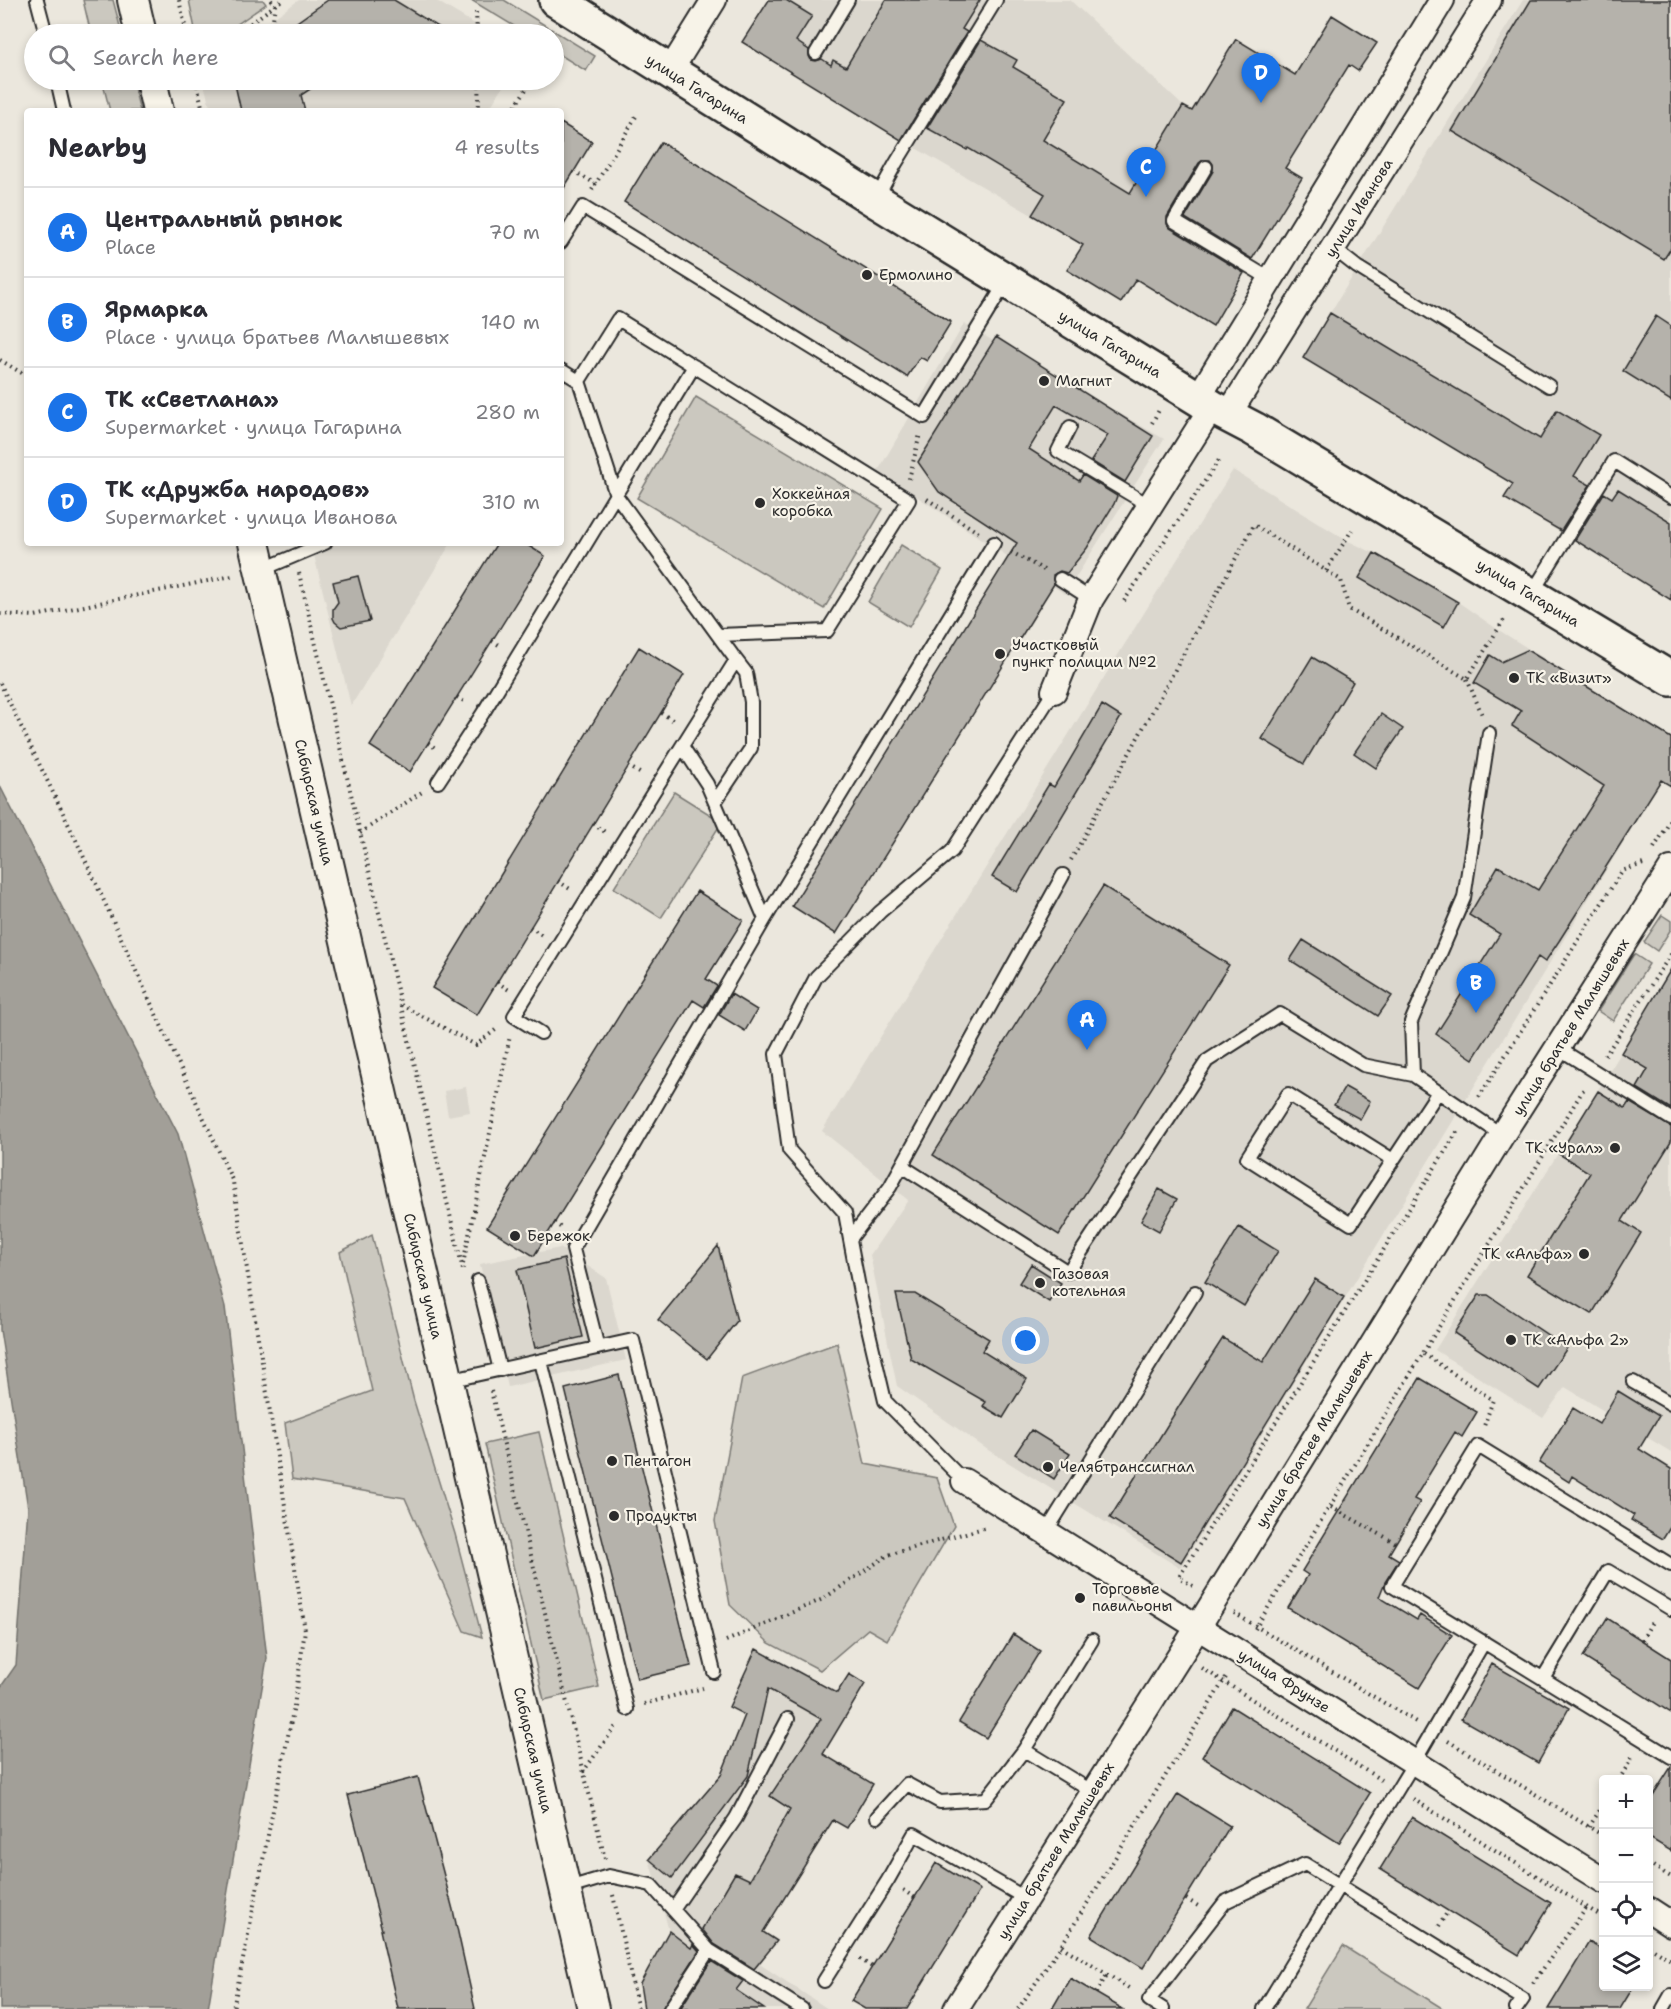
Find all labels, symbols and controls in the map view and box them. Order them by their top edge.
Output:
search box [24,24,564,90]
icon: search [45,41,78,74]
text: Search here [93,43,219,72]
street label: улица Гагарина [642,50,752,129]
pin: D [1242,54,1280,103]
text: Nearby [48,130,147,165]
text: 4 results [454,134,540,160]
pin: C [1126,148,1166,197]
street label: улица Иванова [1320,154,1398,261]
text: Центральный рынок [105,205,343,234]
text: A [60,219,75,245]
text: 70 m [488,219,540,245]
text: Place [105,234,156,260]
place label: Ермолино [879,265,953,285]
marker: Ермолино [860,268,874,282]
text: Ярмарка [105,295,208,324]
street label: улица Гагарина [1055,305,1166,383]
text: B [61,309,74,335]
text: 140 m [481,309,540,335]
text: Place · улица братьев Малышевых [105,324,449,350]
place label: Магнит [1056,371,1112,391]
marker: Магнит [1037,374,1051,388]
text: ТК «Светлана» [105,385,279,414]
text: C [61,399,74,425]
text: 280 m [475,399,540,425]
text: Supermarket · улица Гагарина [105,414,402,440]
text: ТК «Дружба народов» [105,475,369,504]
place label: Хоккейная коробка [772,484,850,521]
text: D [60,489,75,515]
text: 310 m [481,489,540,515]
marker: Хоккейная коробка [753,496,767,510]
text: Supermarket · улица Иванова [105,504,397,530]
street label: улица Гагарина [1473,554,1584,632]
place label: Участковый пункт полиции №2 [1012,635,1157,672]
marker: Участковый пункт полиции №2 [993,647,1007,661]
place label: ТК «Визит» [1526,668,1611,688]
marker: ТК «Визит» [1507,671,1521,685]
street label: Сибирская улица [290,737,338,868]
street label: улица братьев Малышевых [1508,934,1634,1119]
pin: B [1456,964,1496,1013]
pin: A [1068,1000,1106,1050]
place label: ТК «Урал» [1525,1138,1603,1158]
marker: ТК «Урал» [1608,1141,1622,1155]
street label: Сибирская улица [399,1211,447,1342]
place label: Бережок [527,1226,590,1246]
marker: Бережок [508,1229,522,1243]
place label: ТК «Альфа» [1482,1244,1572,1264]
marker: ТК «Альфа» [1577,1247,1591,1261]
place label: Газовая котельная [1052,1264,1126,1301]
marker: Газовая котельная [1033,1276,1047,1290]
your location [1011,1326,1040,1355]
place label: ТК «Альфа 2» [1523,1330,1629,1350]
marker: ТК «Альфа 2» [1504,1333,1518,1347]
street label: улица братьев Малышевых [1251,1346,1377,1531]
place label: Пентагон [624,1451,691,1471]
marker: Пентагон [605,1454,619,1468]
place label: Челябтранссигнал [1060,1457,1195,1477]
marker: Челябтранссигнал [1041,1460,1055,1474]
place label: Продукты [626,1506,697,1526]
marker: Продукты [607,1509,621,1523]
place label: Торговые павильоны [1092,1579,1172,1616]
marker: Торговые павильоны [1073,1591,1087,1605]
street label: улица Фрунзе [1234,1645,1334,1717]
street label: Сибирская улица [509,1685,557,1816]
street label: улица братьев Малышевых [993,1758,1119,1943]
map controls [1599,1775,1653,1991]
button: + [1599,1775,1653,1829]
button: − [1599,1829,1653,1883]
button: locate [1599,1883,1653,1937]
button: layers [1599,1937,1653,1991]

